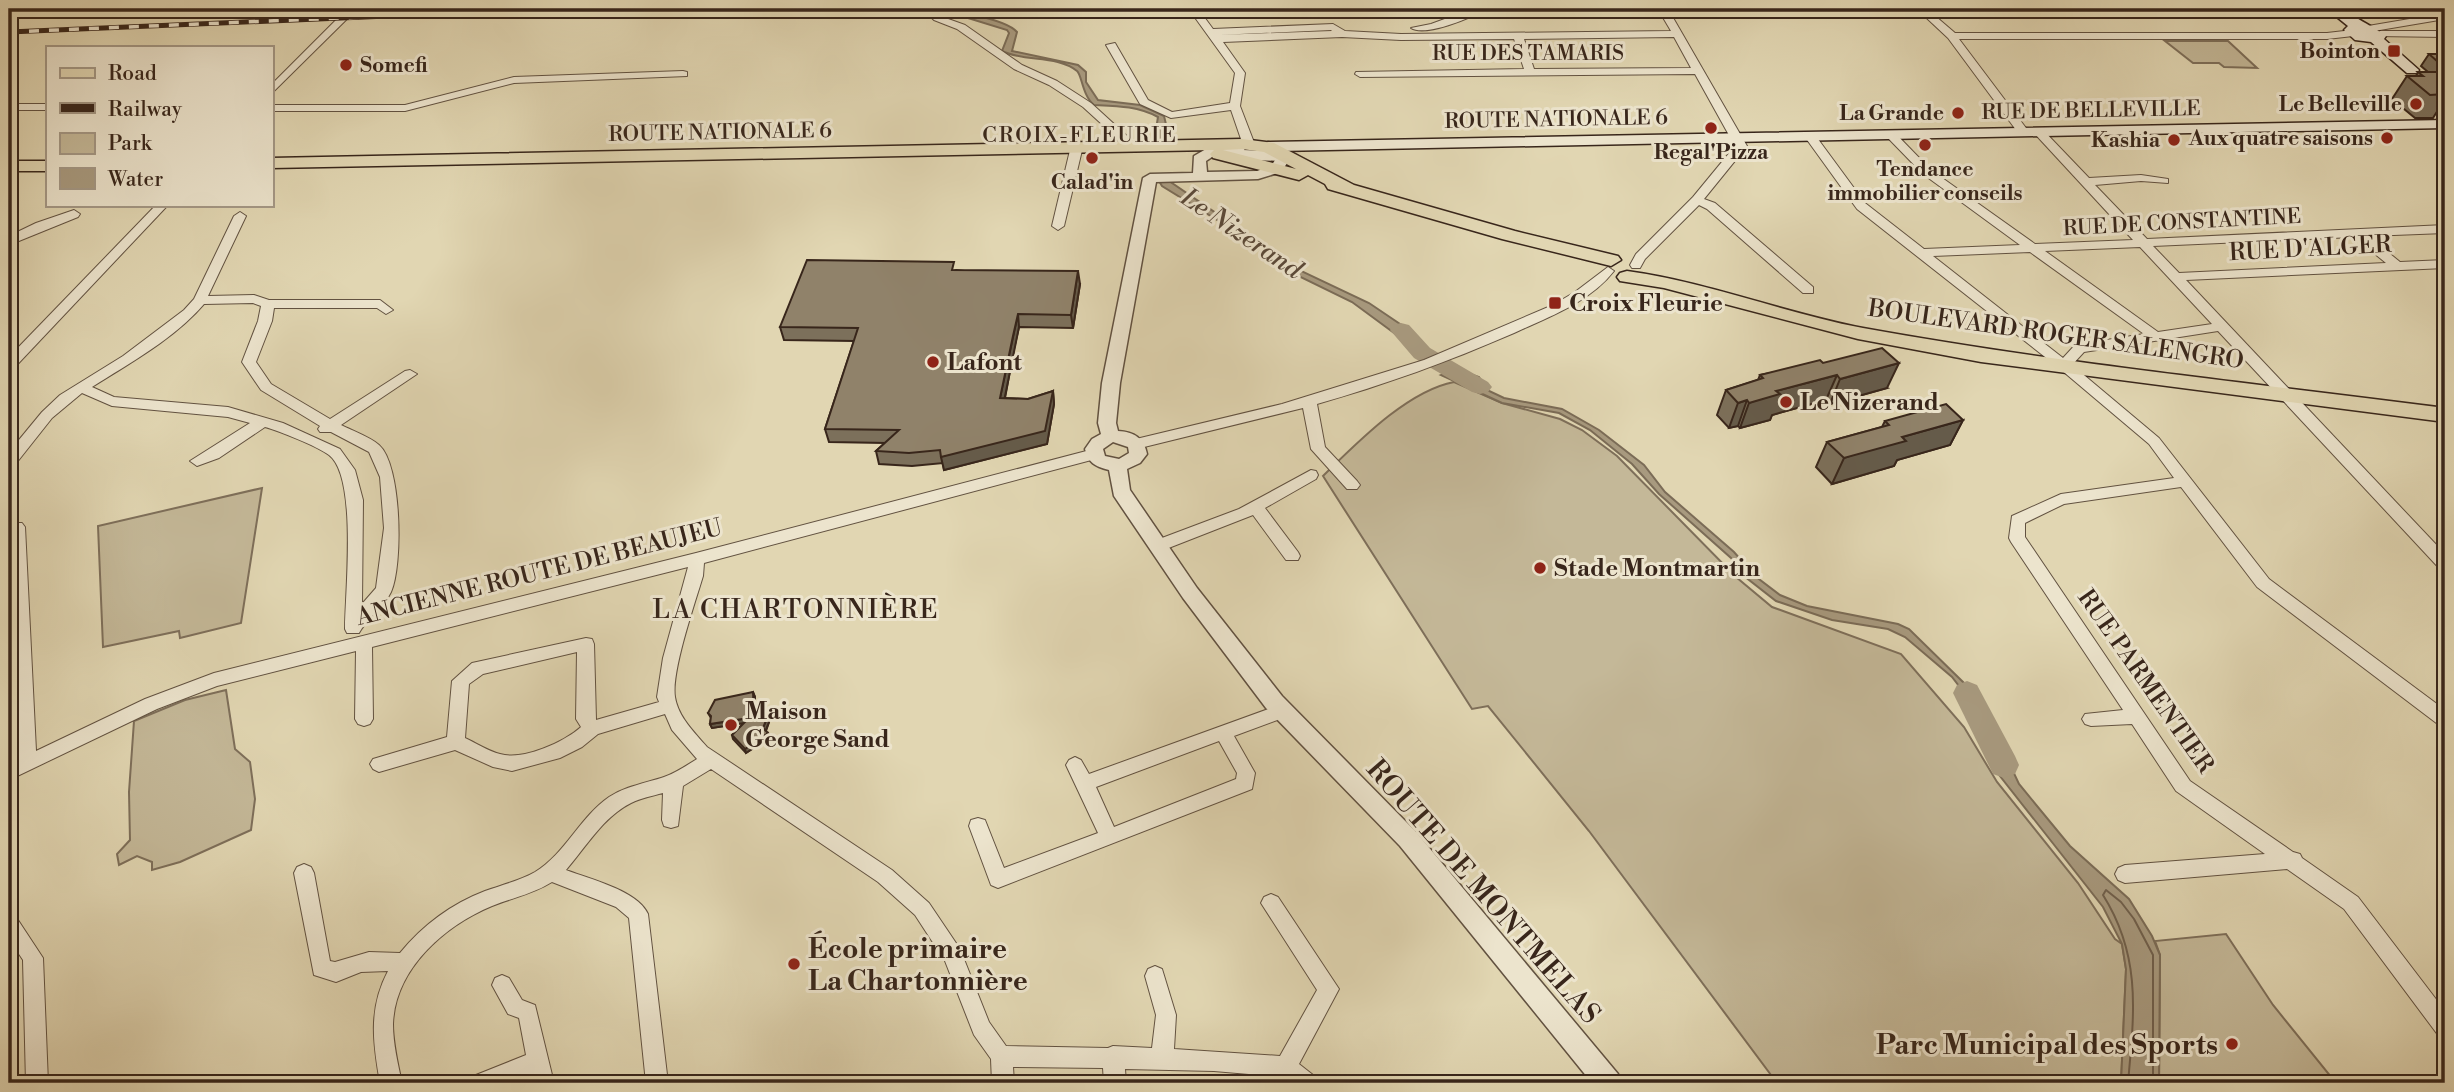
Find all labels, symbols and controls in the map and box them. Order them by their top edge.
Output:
place label: Bointon [2299,39,2380,65]
street label: RUE DES TAMARIS [1432,41,1624,67]
marker: Bointon [2386,43,2402,59]
legend [46,46,273,206]
place label: Somefi [360,53,428,79]
marker: Somefi [338,57,354,73]
text: Road [108,61,157,87]
place label: Le Belleville [2279,92,2402,118]
street label: RUE DE BELLEVILLE [1981,96,2201,126]
marker: Le Belleville [2408,96,2424,112]
text: Railway [108,97,183,123]
place label: La Grande [1839,101,1944,127]
street label: ROUTE NATIONALE 6 [1444,105,1668,135]
marker: La Grande [1950,105,1966,121]
street label: ROUTE NATIONALE 6 [608,118,832,148]
marker: Regal'Pizza [1703,120,1719,136]
district label: CROIX-FLEURIE [982,123,1178,149]
place label: Aux quatre saisons [2188,126,2373,152]
place label: Kashia [2091,128,2161,154]
marker: Aux quatre saisons [2379,130,2395,146]
text: Park [108,131,153,157]
marker: Kashia [2166,132,2182,148]
marker: Tendance immobilier conseils [1917,137,1933,153]
place label: Regal'Pizza [1654,140,1769,166]
marker: Calad'in [1084,150,1100,166]
place label: Tendance immobilier conseils [1827,157,2023,207]
text: Water [107,167,163,193]
place label: Calad'in [1051,170,1133,196]
water label: Le Nizerand [1174,181,1309,287]
street label: RUE DE CONSTANTINE [2062,204,2302,242]
street label: RUE D'ALGER [2228,230,2393,268]
place label: Croix Fleurie [1569,289,1723,319]
street label: BOULEVARD ROGER SALENGRO [1865,294,2246,376]
marker: Croix Fleurie [1547,295,1563,311]
place label: Lafont [947,348,1022,378]
marker: Lafont [925,354,941,370]
place label: Le Nizerand [1800,388,1939,418]
marker: Le Nizerand [1778,394,1794,410]
street label: ANCIENNE ROUTE DE BEAUJEU [352,513,726,633]
place label: Stade Montmartin [1554,554,1760,584]
marker: Stade Montmartin [1532,560,1548,576]
street label: RUE PARMENTIER [2071,584,2221,780]
district label: LA CHARTONNIÈRE [653,592,939,626]
place label: Maison George Sand [745,697,890,755]
marker: Maison George Sand [723,717,739,733]
street label: ROUTE DE MONTMELAS [1358,753,1607,1031]
place label: École primaire La Chartonnière [808,930,1028,999]
marker: École primaire La Chartonnière [786,956,802,972]
place label: Parc Municipal des Sports [1876,1028,2218,1063]
marker: Parc Municipal des Sports [2224,1036,2240,1052]

